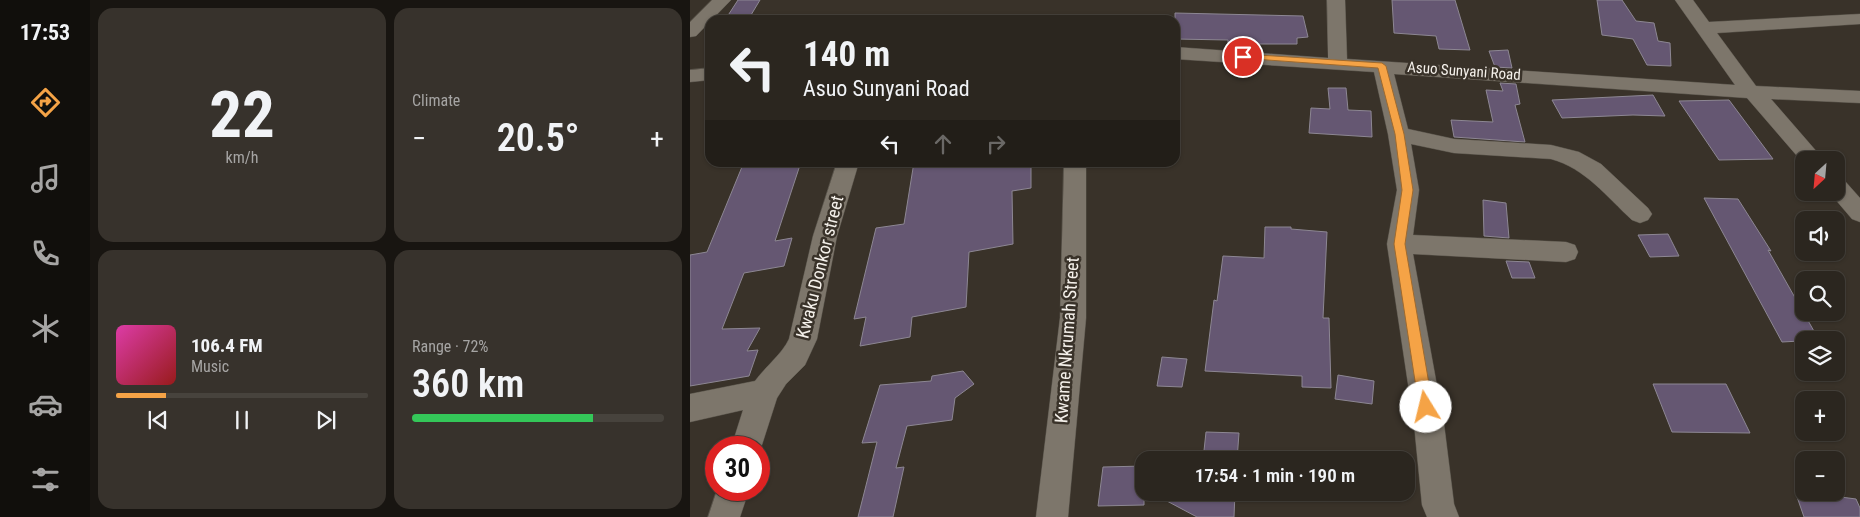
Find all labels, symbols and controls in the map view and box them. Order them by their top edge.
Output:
text: 17:53 [20,20,70,45]
text: 140 m [803,34,890,75]
icon: left [720,35,785,100]
pin [1222,36,1264,78]
icon: arrive [1229,43,1257,71]
street label: Asuo Sunyani Road [1407,58,1521,84]
text: Asuo Sunyani Road [803,76,970,101]
text: 22 [209,77,275,153]
icon: directions [28,85,63,120]
text: Climate [412,91,460,110]
text: 20.5° [497,116,579,160]
text: − [412,122,426,155]
text: + [650,122,664,155]
icon: left [876,130,904,158]
icon: ahead [929,130,957,158]
icon: right [982,130,1010,158]
text: km/h [226,148,258,167]
north arrow [1795,151,1845,201]
map controls [1795,151,1845,501]
icon: music [28,161,63,196]
street label: Kwaku Donkor street [792,193,847,340]
button: sound [1795,211,1845,261]
icon: phone [28,236,63,271]
street label: Kwame Nkrumah Street [1050,256,1083,424]
button: search [1795,271,1845,321]
icon: climate [28,311,63,346]
button: layers [1795,331,1845,381]
text: 106.4 FM [191,334,263,357]
text: Range · 72% [412,337,488,356]
text: Music [191,357,229,376]
text: 360 km [412,362,524,406]
position arrow [1399,380,1451,432]
icon: car [28,387,63,422]
button: + [1795,391,1845,441]
icon: previous [144,406,172,434]
icon: pause [228,406,256,434]
icon: next [312,406,340,434]
speed limit sign: 30 [705,436,770,501]
button: − [1795,451,1845,501]
icon: filters [28,462,63,497]
text: 17:54 · 1 min · 190 m [1195,464,1355,487]

